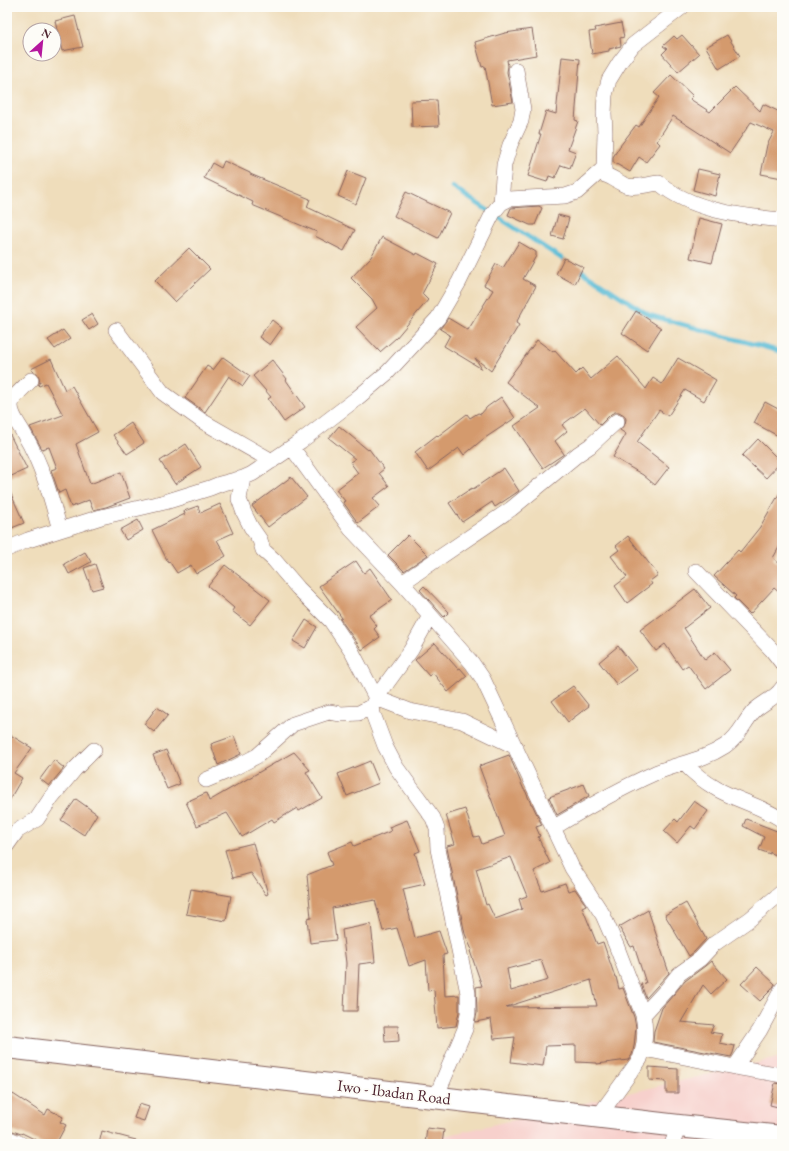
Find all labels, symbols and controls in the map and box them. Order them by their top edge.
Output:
north arrow [22,22,62,62]
text: N [39,25,54,41]
street label: Iwo - Ibadan Road [336,1075,453,1109]

